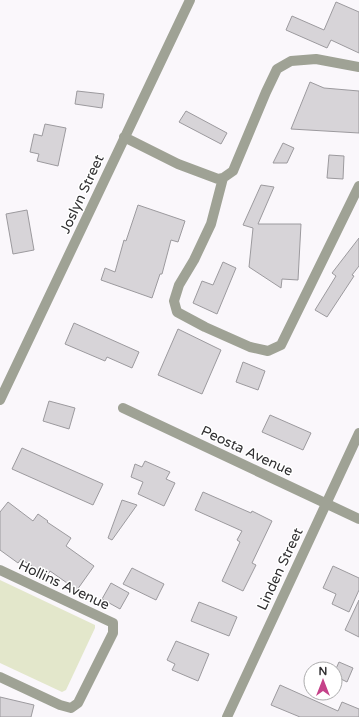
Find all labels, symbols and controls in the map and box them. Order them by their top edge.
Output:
street label: Joslyn Street [56,151,108,236]
street label: Peosta Avenue [198,422,296,480]
street label: Linden Street [253,524,307,613]
street label: Hollins Avenue [16,557,112,614]
north arrow [303,661,343,701]
text: N [319,665,327,678]

